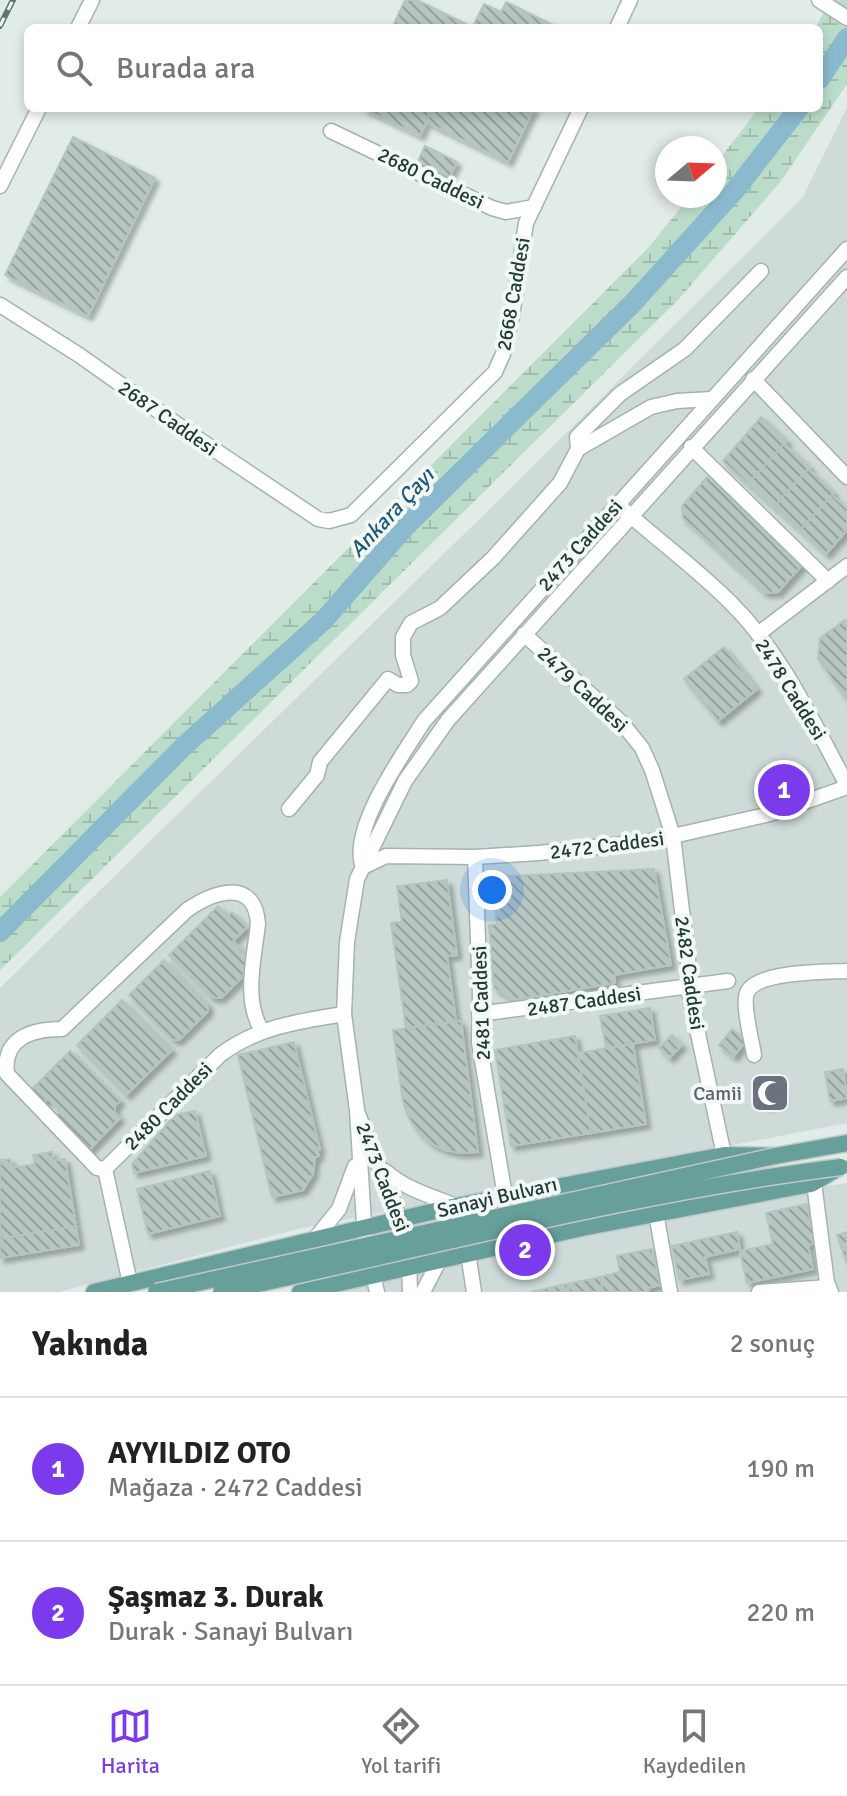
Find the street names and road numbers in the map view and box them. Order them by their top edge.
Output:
street label: 2680 Caddesi [374,142,488,215]
street label: 2668 Caddesi [491,235,536,353]
street label: 2687 Caddesi [113,375,222,462]
street label: 2473 Caddesi [533,494,628,596]
street label: 2478 Caddesi [749,634,832,745]
street label: 2479 Caddesi [532,641,633,738]
street label: 2472 Caddesi [548,826,666,865]
street label: 2482 Caddesi [669,914,710,1032]
street label: 2481 Caddesi [467,945,496,1061]
street label: 2487 Caddesi [525,981,643,1022]
street label: 2480 Caddesi [119,1057,218,1156]
street label: 2473 Caddesi [350,1119,415,1235]
street label: Sanayi Bulvarı [435,1172,560,1223]

